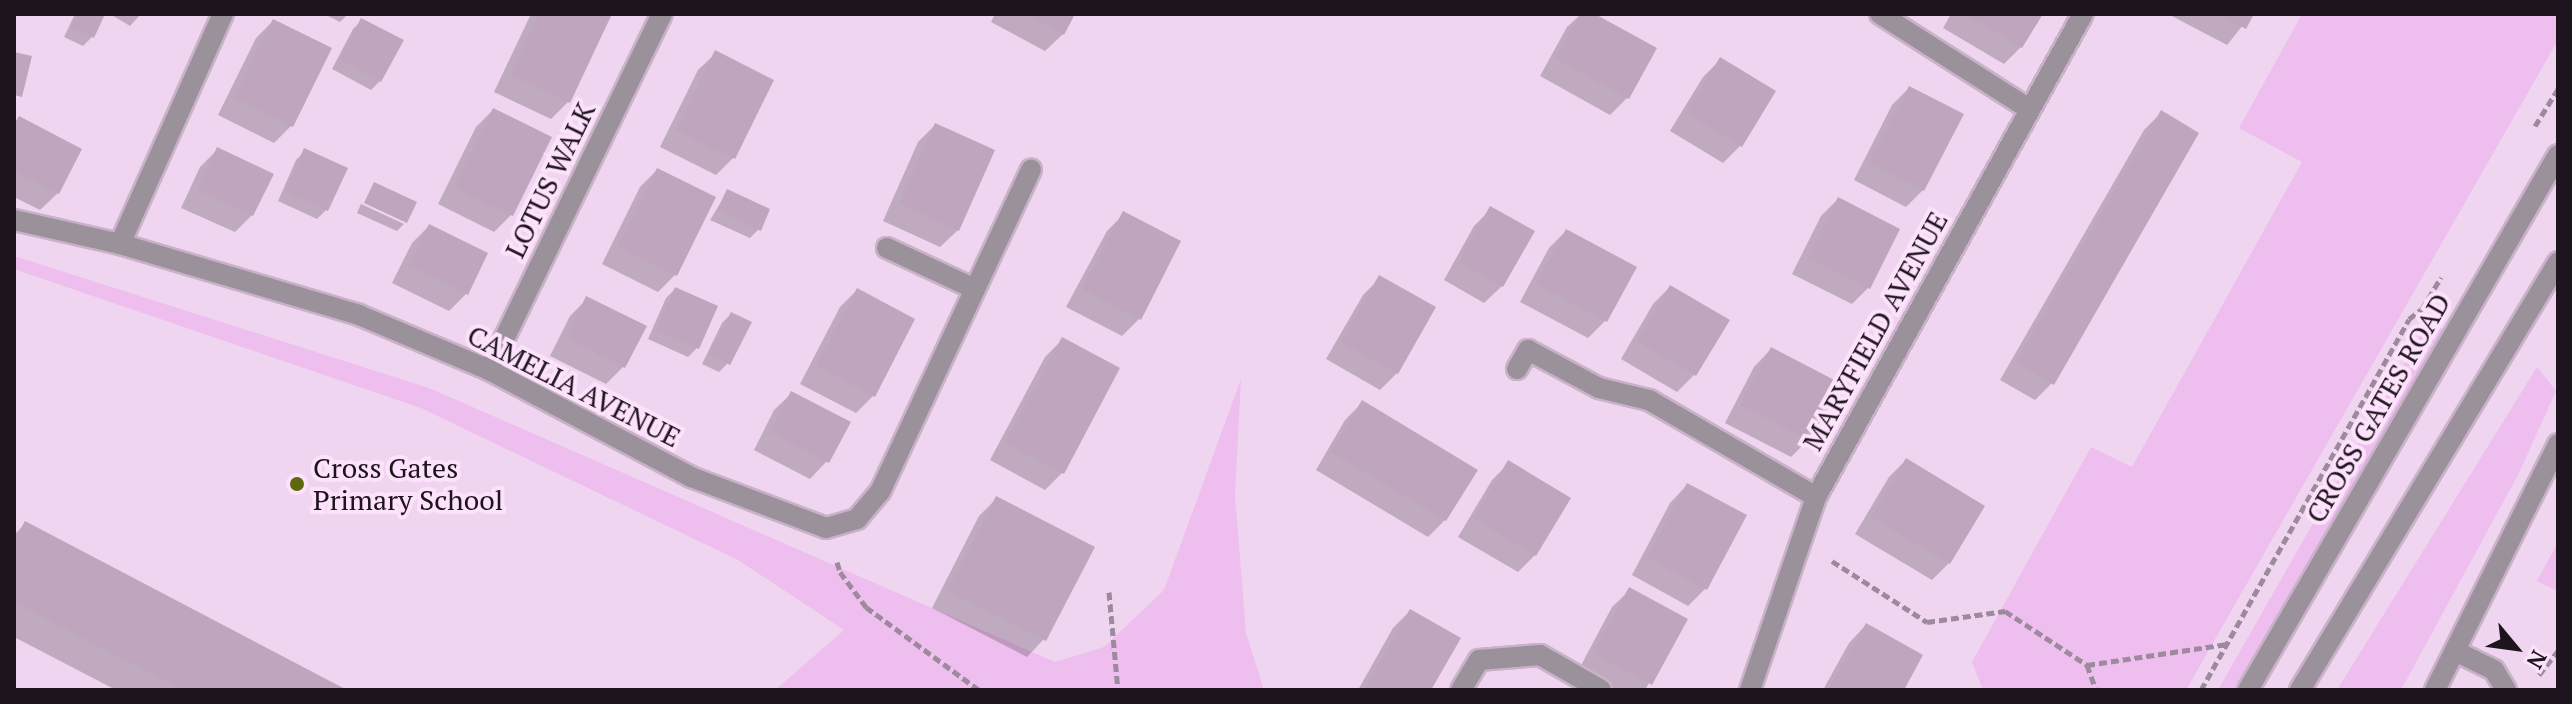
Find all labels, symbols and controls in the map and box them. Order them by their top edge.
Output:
street label: LOTUS WALK [498,97,602,263]
street label: MARYFIELD AVENUE [1795,206,1955,456]
street label: CROSS GATES ROAD [2299,287,2457,529]
street label: CAMELIA AVENUE [461,318,687,454]
place label: Cross Gates Primary School [313,451,503,517]
marker: Cross Gates Primary School [288,475,306,493]
north arrow [2476,608,2556,688]
text: N [2521,646,2554,674]

